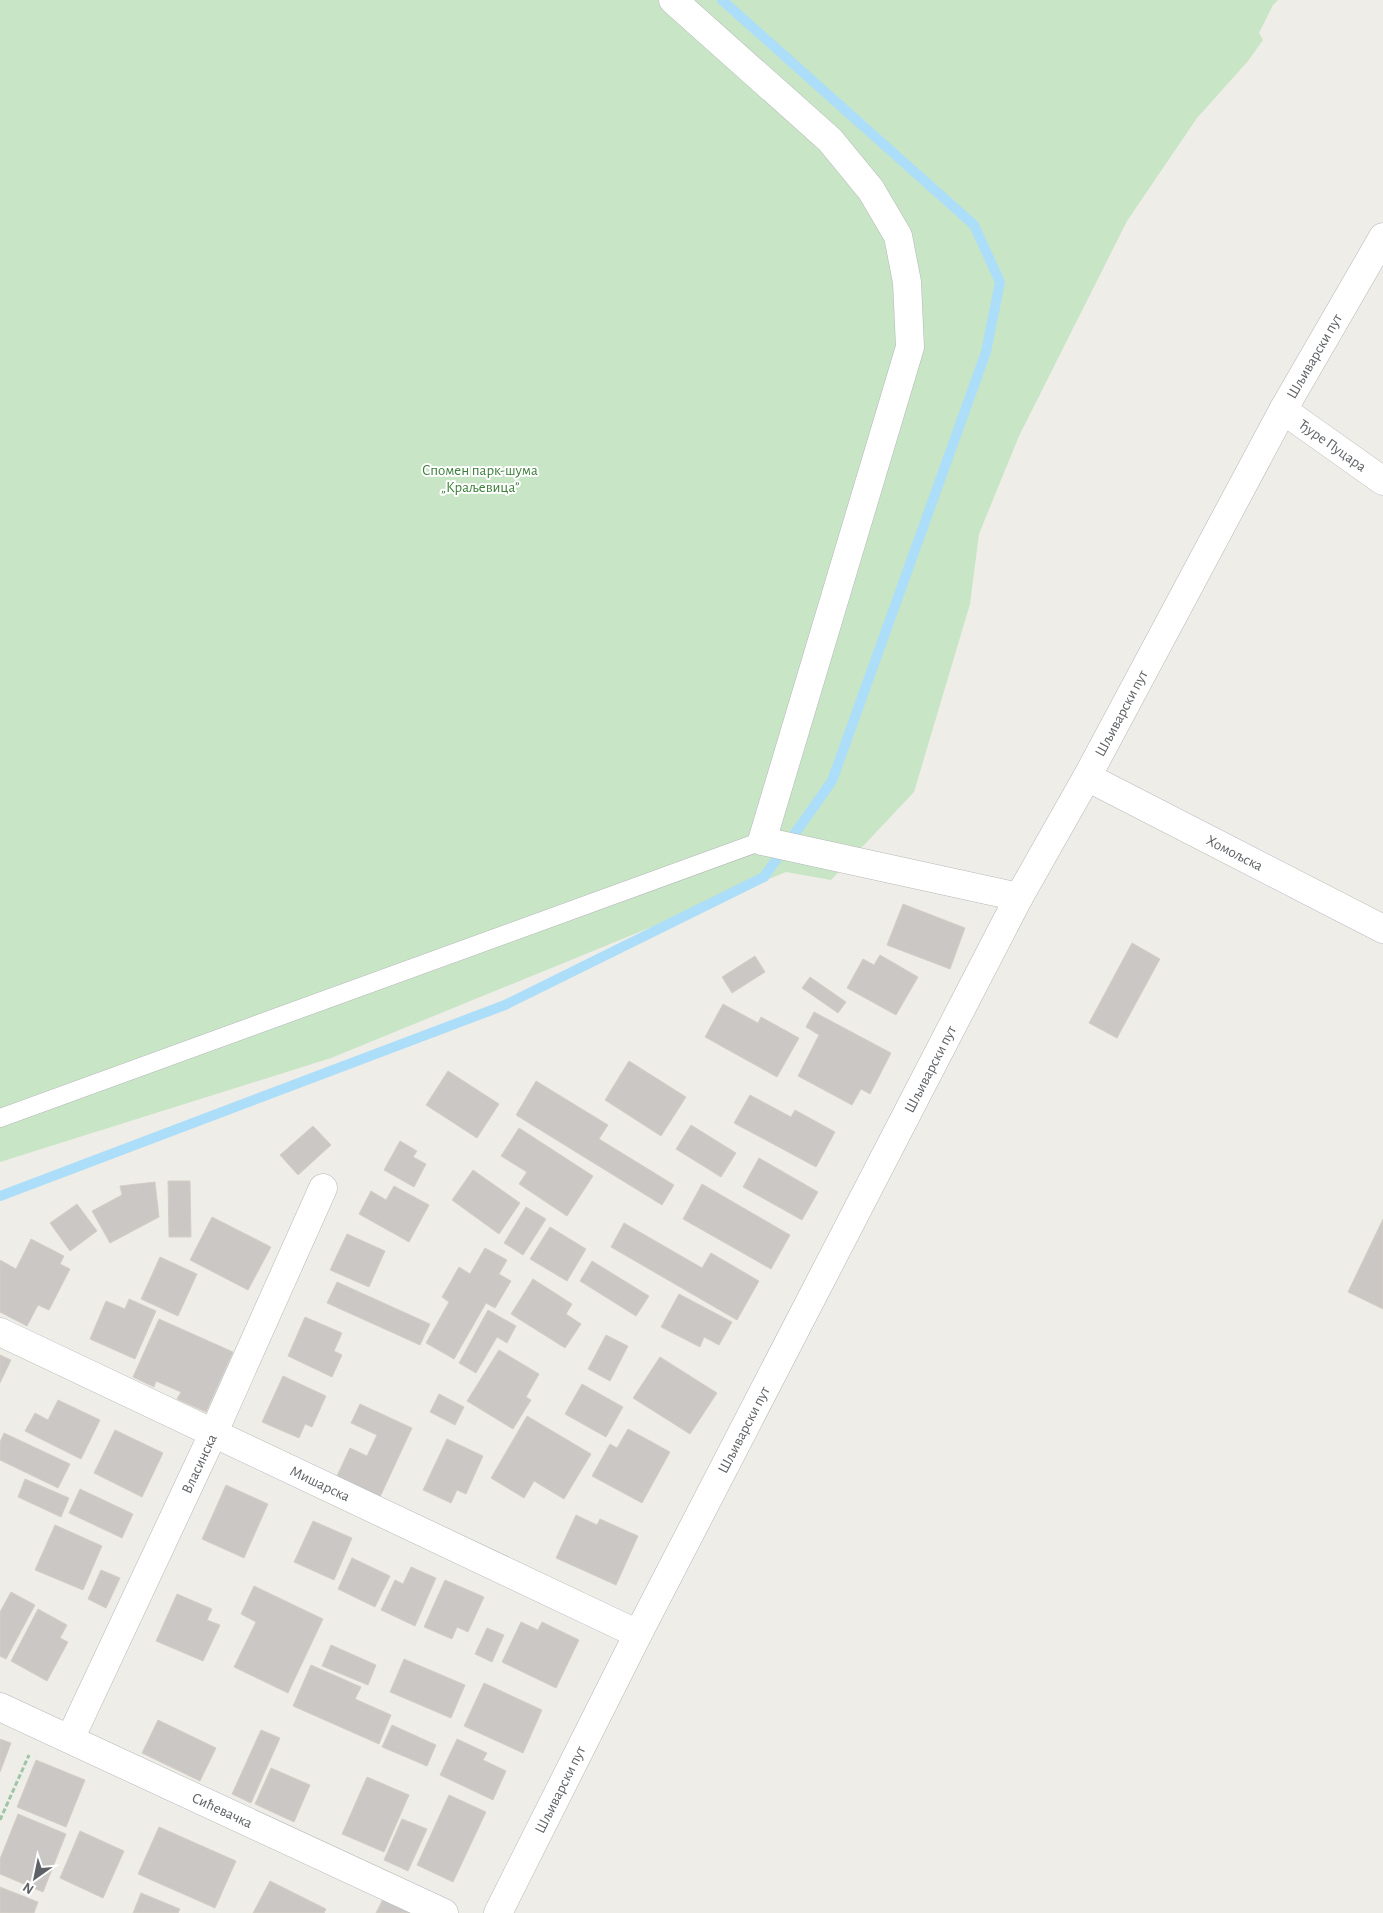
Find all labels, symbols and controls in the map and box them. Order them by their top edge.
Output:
street label: Шљиварски пут [1284,311,1345,401]
street label: Ђуре Пуцара [1296,416,1369,474]
park label: Спомен парк-шума „Краљевица” [422,463,538,495]
street label: Шљиварски пут [1092,667,1150,759]
street label: Хомољска [1204,832,1265,874]
street label: Шљиварски пут [901,1023,959,1115]
street label: Шљиварски пут [715,1383,772,1476]
street label: Власинска [179,1432,219,1496]
street label: Мишарска [288,1463,352,1504]
street label: Шљиварски пут [532,1743,588,1836]
street label: Сићевачка [190,1790,255,1831]
north arrow [10,1853,60,1903]
text: N [21,1880,36,1897]

